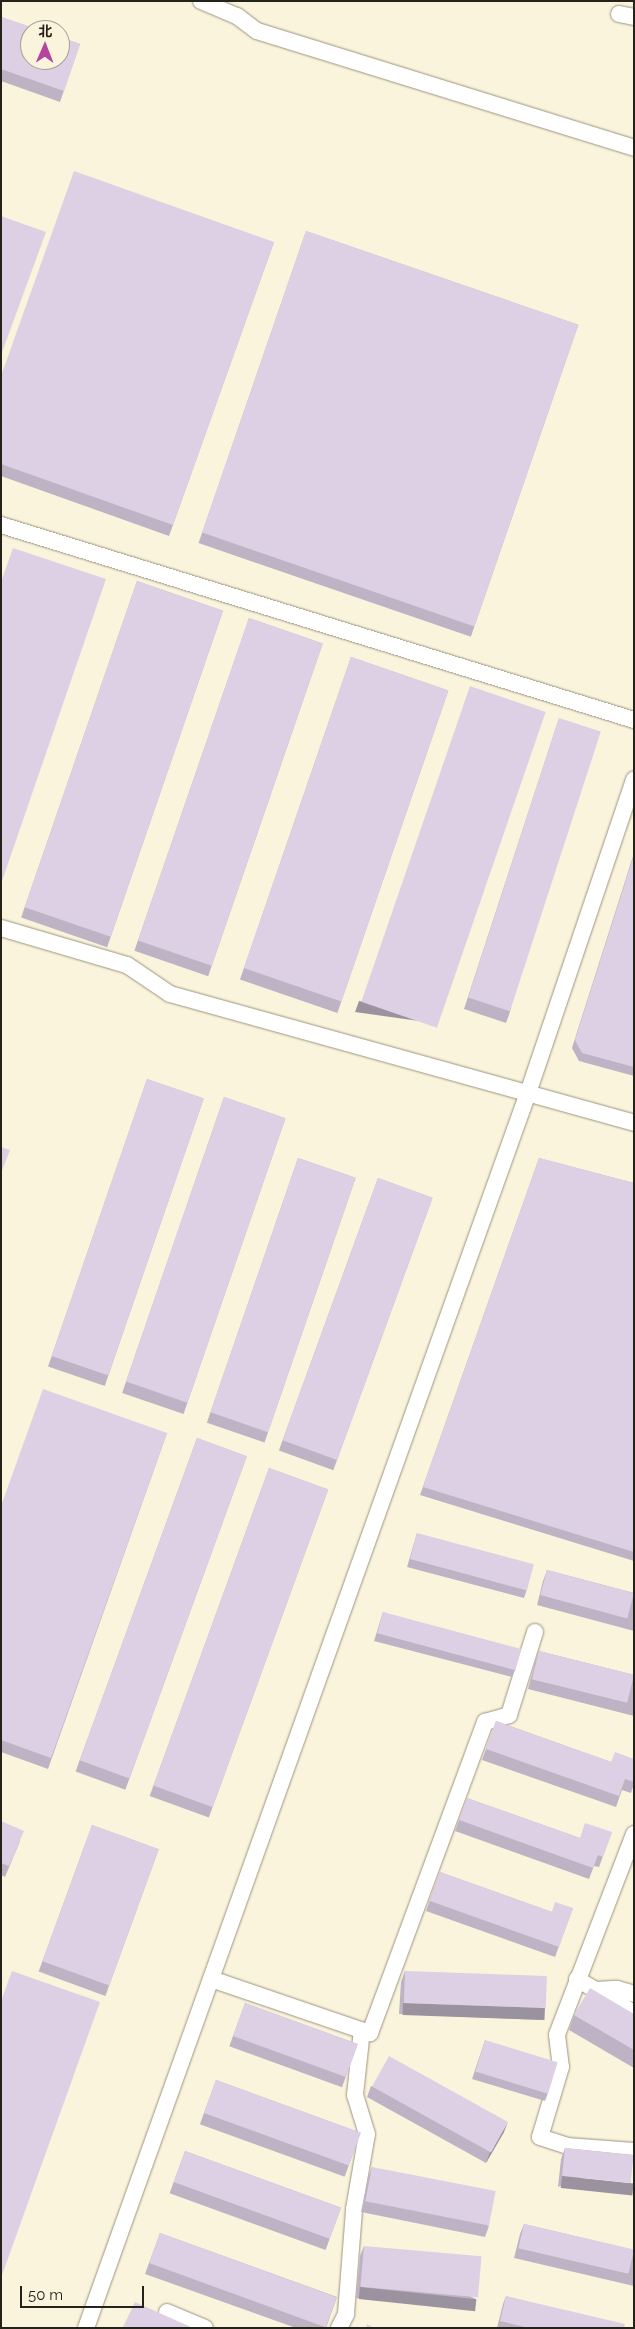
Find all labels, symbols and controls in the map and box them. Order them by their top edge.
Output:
north arrow [20,20,70,70]
text: 北 [38,23,52,39]
scale bar [22,2276,146,2308]
text: 50 m [28,2286,63,2304]

